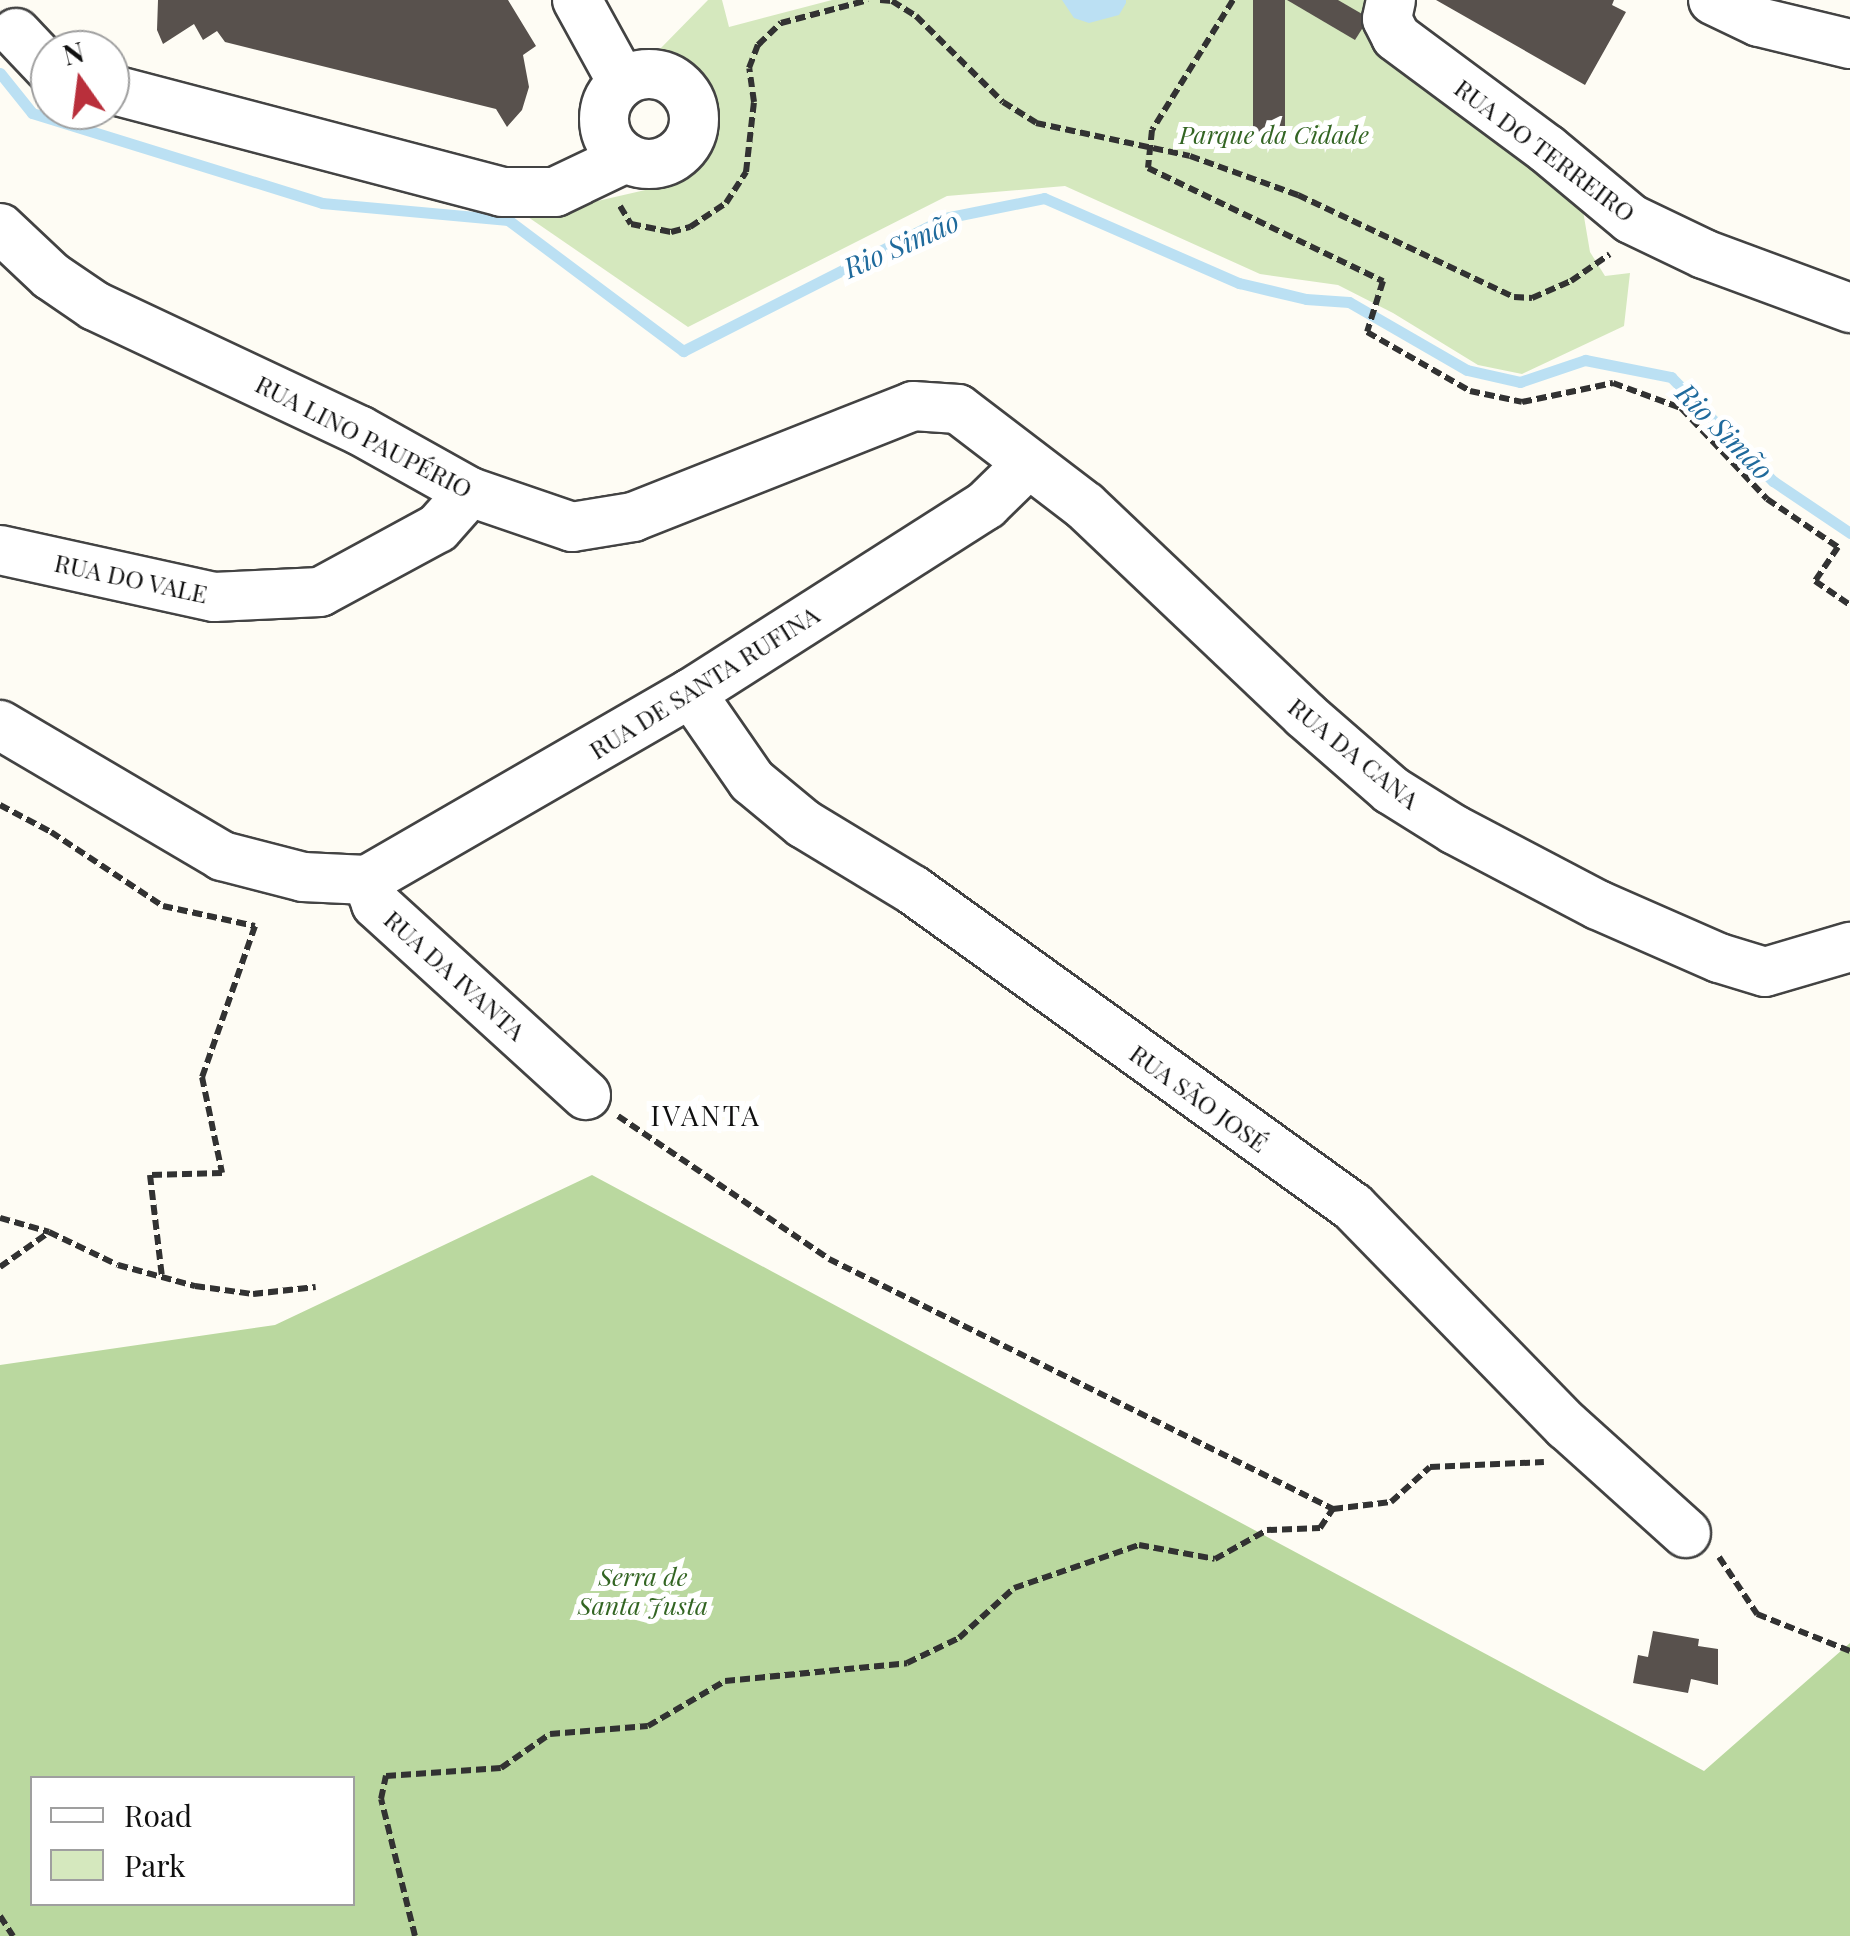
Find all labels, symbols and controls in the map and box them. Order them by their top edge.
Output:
north arrow [30,30,130,130]
text: N [59,32,87,73]
street label: RUA DO TERREIRO [1449,72,1641,228]
park label: Parque da Cidade [1179,119,1369,149]
water label: Rio Simão [838,204,964,284]
street label: RUA LINO PAUPÉRIO [251,368,477,504]
water label: Rio Simão [1670,376,1780,486]
street label: RUA DO VALE [51,547,211,609]
street label: RUA DE SANTA RUFINA [584,599,824,765]
street label: RUA DA CANA [1283,691,1425,815]
street label: RUA DA IVANTA [378,904,532,1046]
street label: RUA SÃO JOSÉ [1124,1038,1274,1158]
district label: IVANTA [651,1098,761,1132]
park label: Serra de Santa Justa [578,1562,708,1621]
legend [30,1776,355,1906]
text: Road [124,1795,192,1835]
text: Park [124,1845,186,1885]

